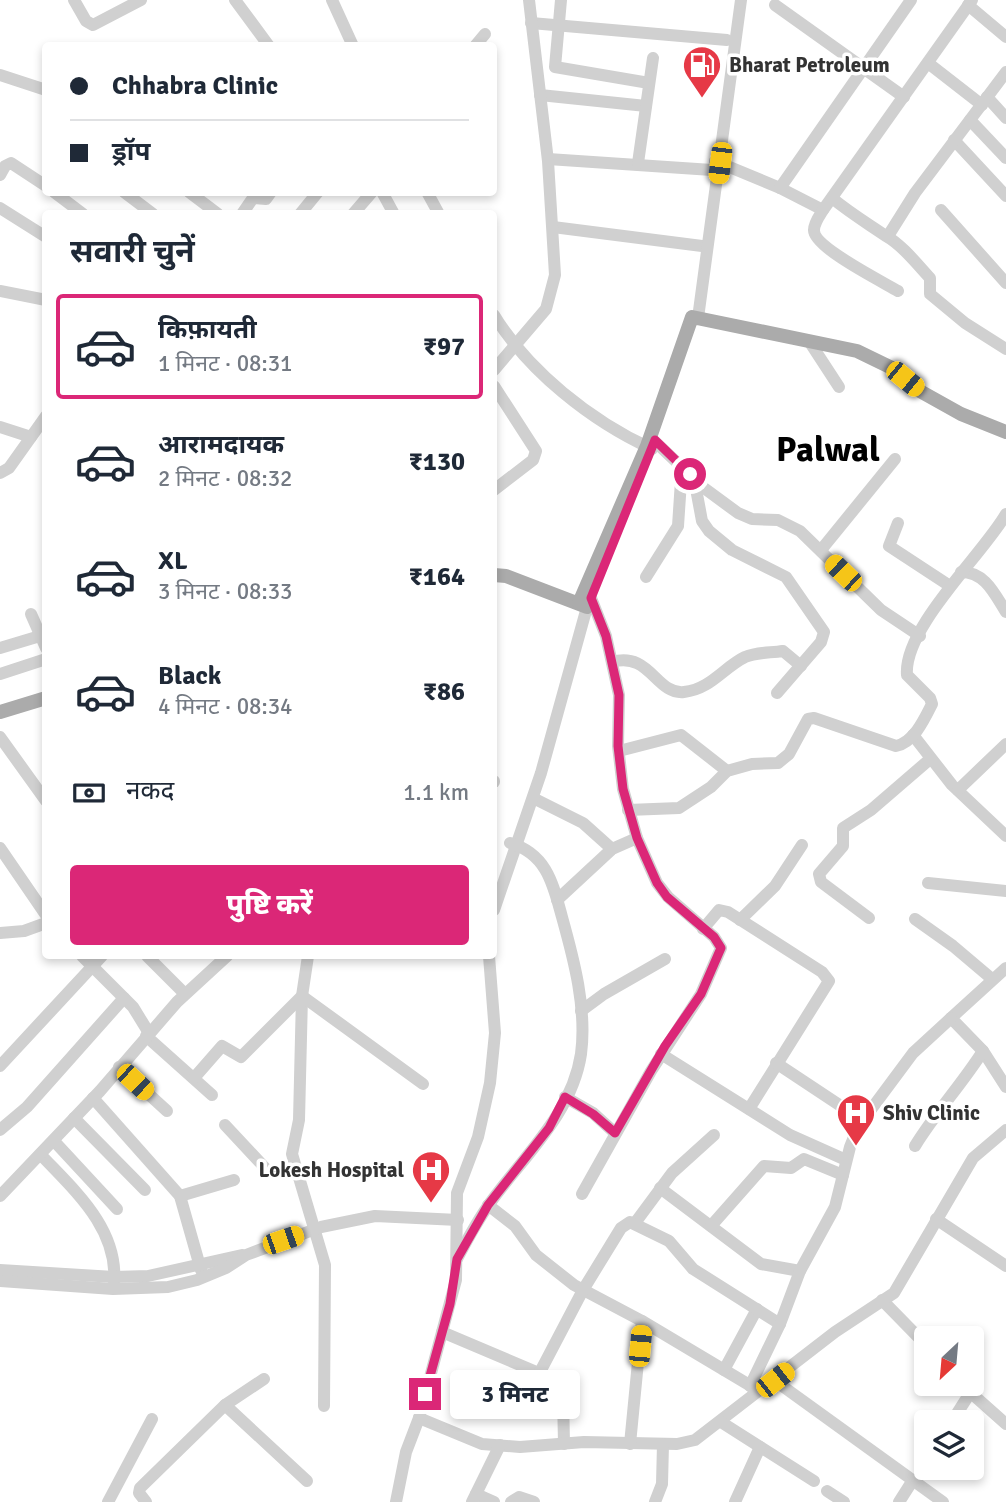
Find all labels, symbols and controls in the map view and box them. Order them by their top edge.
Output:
fuel station icon: Bharat Petroleum [681,44,723,99]
place label: Bharat Petroleum [729,52,890,78]
text: Chhabra Clinic [112,70,278,102]
text: ड्रॉप [112,136,150,168]
car [708,141,733,185]
text: सवारी चुनें [70,232,195,271]
text: किफ़ायती [158,314,257,346]
icon: car [74,315,137,378]
text: ₹97 [423,331,465,363]
text: 1 मिनट · 08:31 [158,349,293,378]
car [883,358,928,400]
district label: Palwal [776,428,880,471]
text: आरामदायक [158,429,284,461]
icon: car [74,430,137,493]
text: ₹130 [409,446,465,478]
route start [674,458,706,490]
text: 2 मिनट · 08:32 [158,464,293,493]
icon: car [74,545,137,608]
text: XL [158,545,188,577]
car [821,551,866,595]
text: ₹164 [409,561,465,593]
text: 3 मिनट · 08:33 [158,577,293,606]
icon: car [74,660,137,723]
text: Black [158,660,221,692]
text: ₹86 [423,676,465,708]
text: 4 मिनट · 08:34 [158,692,293,721]
icon: cash [70,774,108,812]
text: नकद [126,775,174,807]
text: 1.1 km [403,778,469,807]
button: पुष्टि करें [70,865,469,945]
car [113,1060,158,1104]
hospital icon: Shiv Clinic [835,1092,877,1147]
place label: Shiv Clinic [883,1100,980,1126]
hospital icon: Lokesh Hospital [410,1149,452,1204]
place label: Lokesh Hospital [259,1157,404,1183]
car [260,1223,307,1257]
car [628,1324,653,1368]
north arrow [914,1326,984,1396]
map controls [914,1326,984,1480]
car [752,1359,799,1401]
callout: 3 मिनट [450,1370,579,1418]
route end [409,1378,441,1410]
text: 3 मिनट [482,1380,549,1409]
button: layers [914,1410,984,1480]

